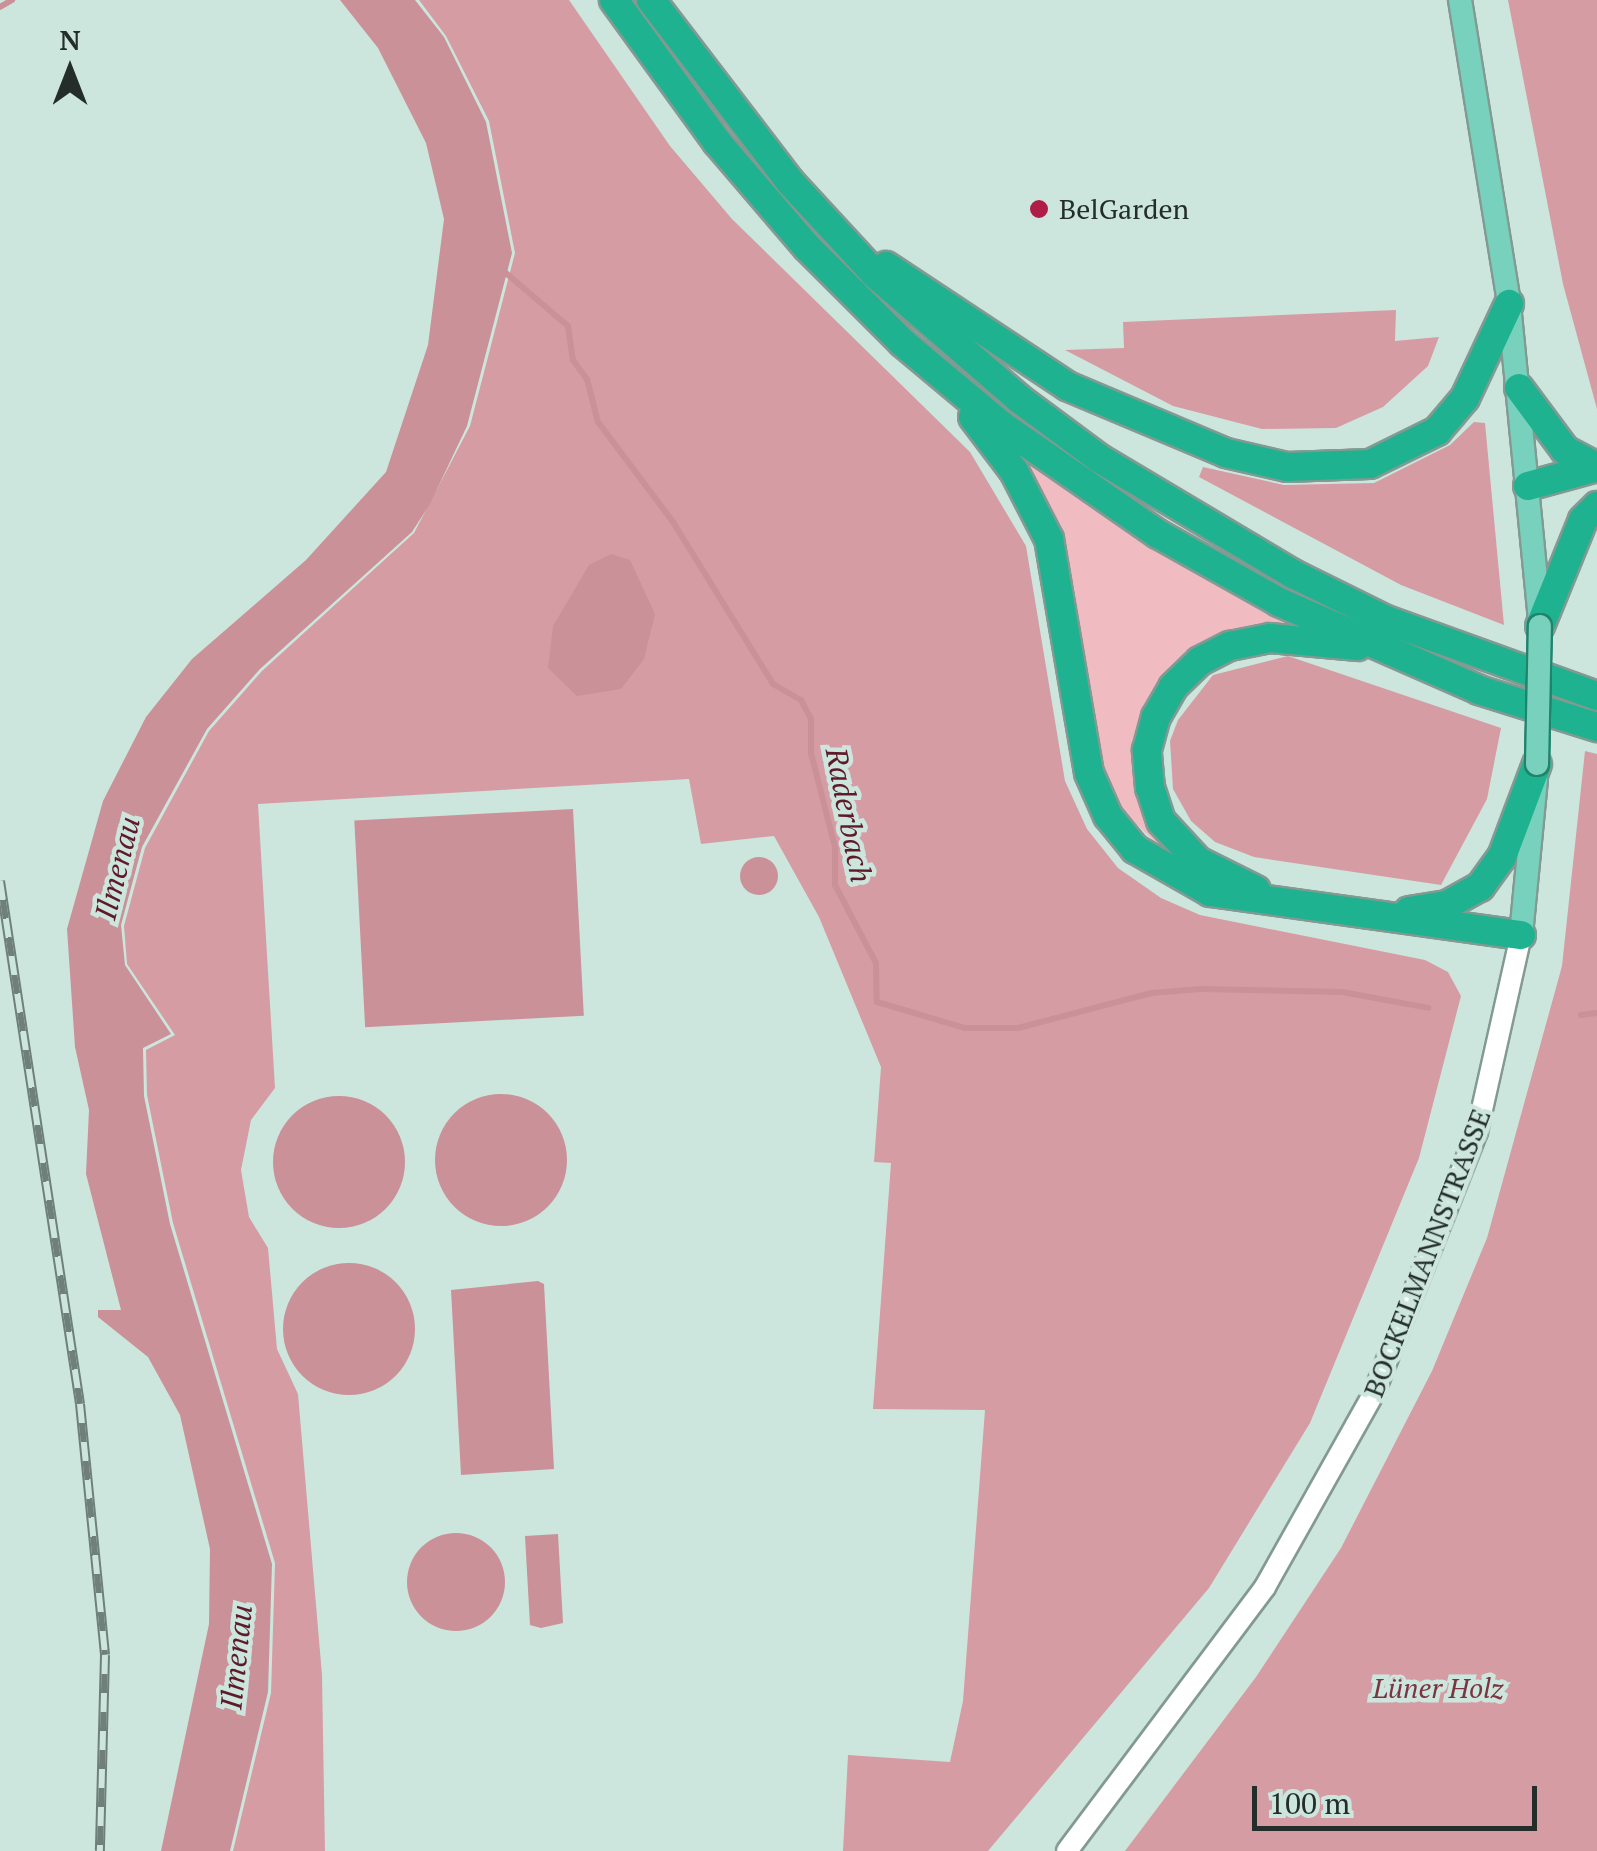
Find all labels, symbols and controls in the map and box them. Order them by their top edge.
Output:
north arrow [20,20,120,120]
text: N [59,21,81,58]
place label: BelGarden [1059,192,1189,226]
marker: BelGarden [1028,198,1050,220]
water label: Raderbach [818,744,880,886]
water label: Ilmenau [87,813,147,923]
street label: BOCKELMANNSTRASSE [1357,1104,1497,1402]
water label: Ilmenau [213,1603,259,1711]
park label: Lüner Holz [1373,1671,1503,1705]
scale bar [1257,1766,1542,1828]
text: 100 m [1269,1783,1350,1823]

